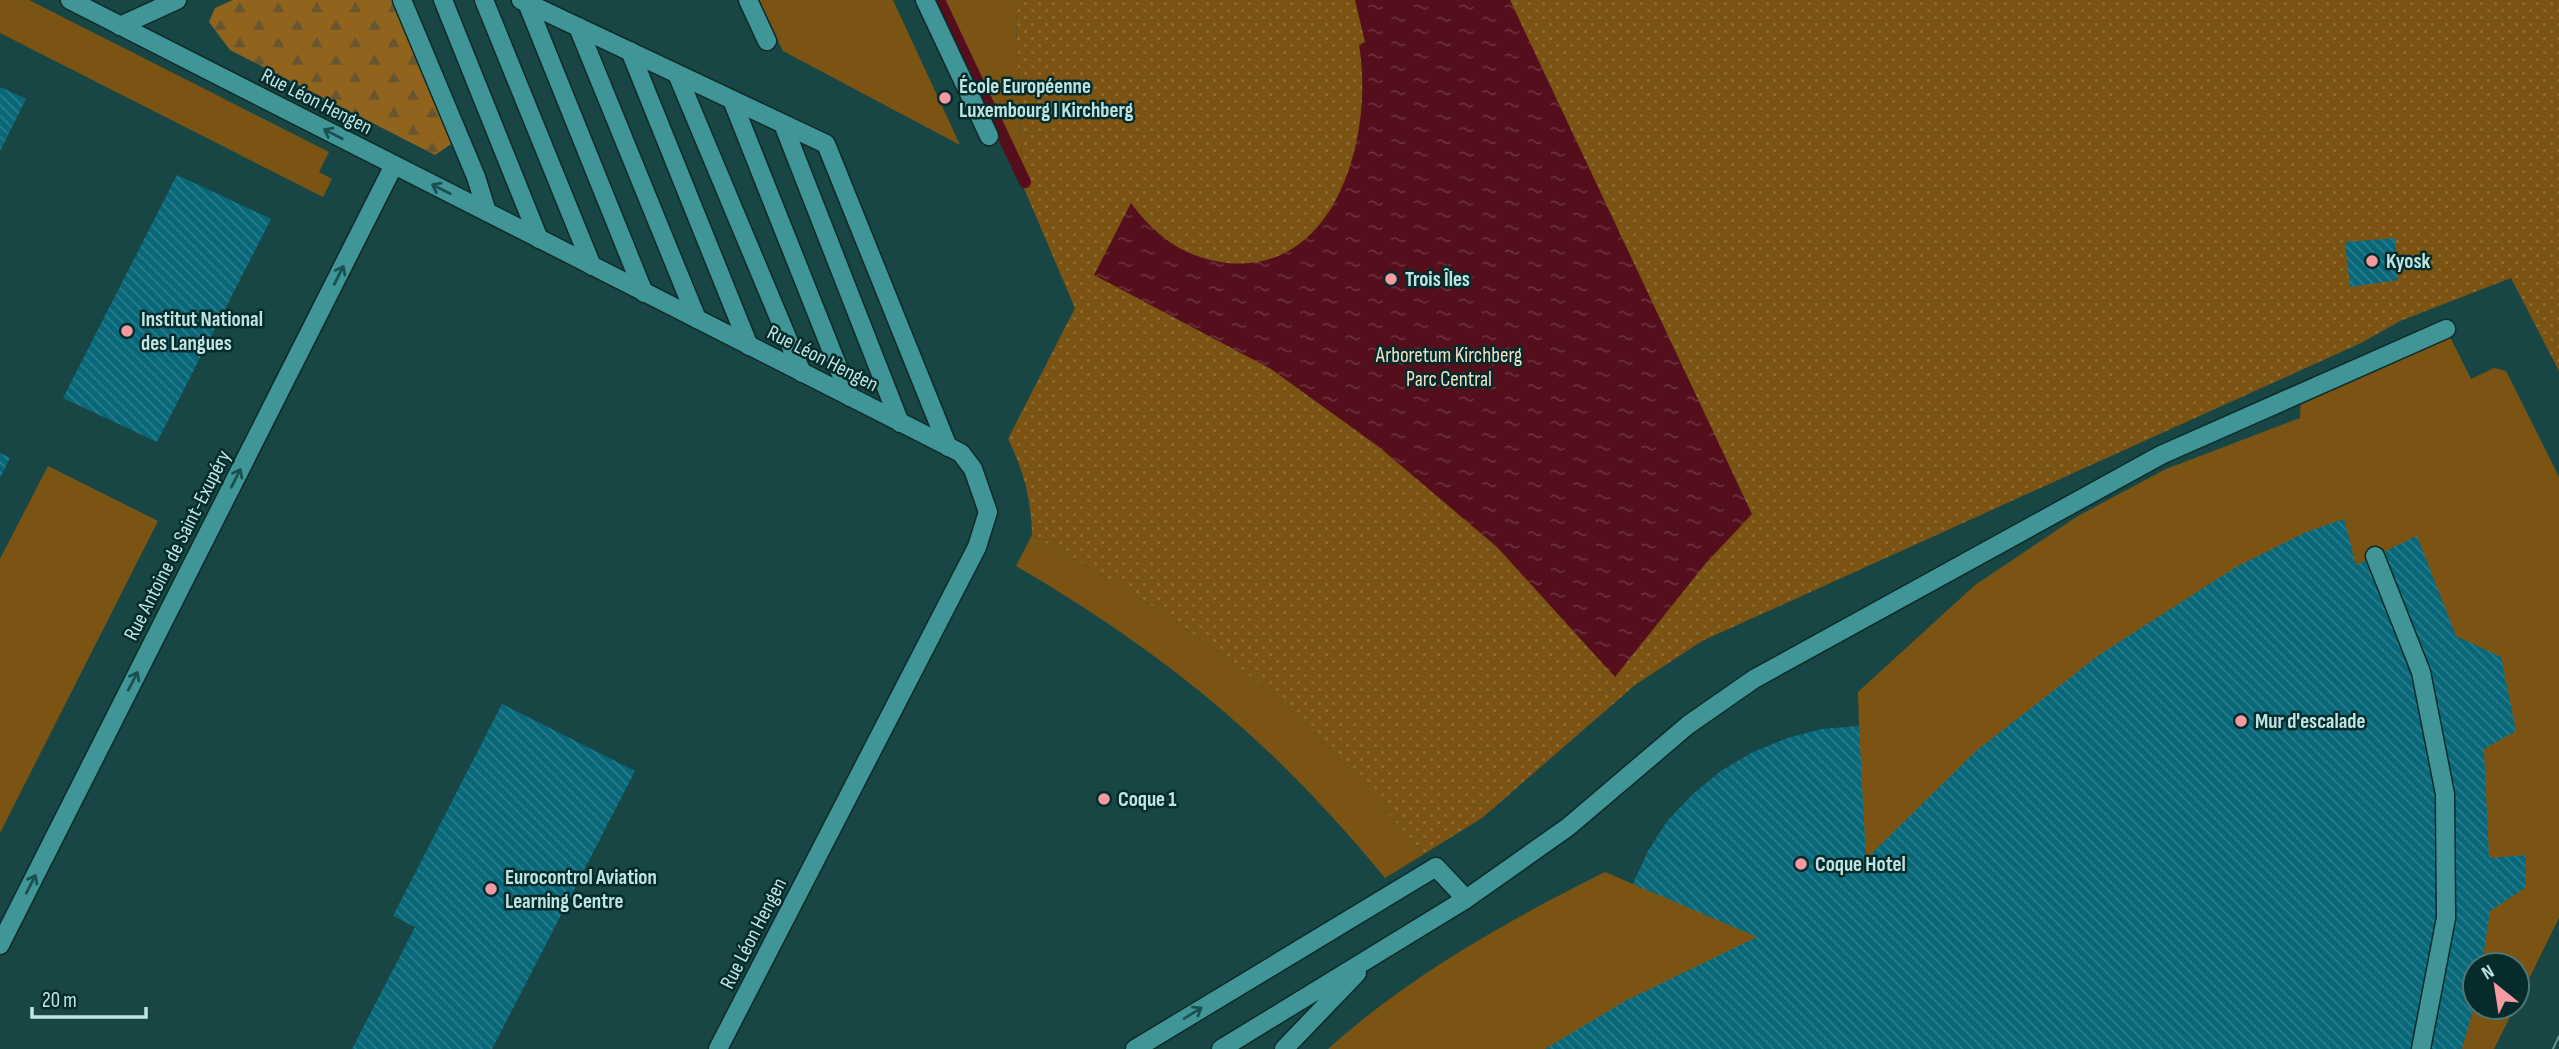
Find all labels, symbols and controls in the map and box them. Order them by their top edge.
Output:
street label: Rue Léon Hengen [257,63,376,140]
place label: École Européenne Luxembourg I Kirchberg [959,74,1133,123]
marker: École Européenne Luxembourg I Kirchberg [937,90,953,106]
one-way arrow [323,127,344,141]
one-way arrow [431,182,452,195]
place label: Kyosk [2386,249,2430,274]
marker: Kyosk [2364,253,2380,269]
one-way arrow [332,265,346,286]
place label: Trois Îles [1405,267,1470,292]
marker: Trois Îles [1383,271,1399,287]
place label: Institut National des Langues [141,307,263,356]
street label: Rue Léon Hengen [763,320,882,397]
marker: Institut National des Langues [119,323,135,339]
park label: Arboretum Kirchberg Parc Central [1375,343,1522,392]
street label: Rue Antoine de Saint-Exupéry [119,446,236,644]
one-way arrow [229,468,243,489]
one-way arrow [127,671,141,692]
place label: Mur d'escalade [2255,709,2365,734]
marker: Mur d'escalade [2233,713,2249,729]
place label: Coque 1 [1118,787,1177,812]
marker: Coque 1 [1096,791,1112,807]
place label: Coque Hotel [1815,852,1906,877]
marker: Coque Hotel [1793,856,1809,872]
place label: Eurocontrol Aviation Learning Centre [505,865,657,914]
one-way arrow [24,874,38,895]
street label: Rue Léon Hengen [715,874,792,993]
marker: Eurocontrol Aviation Learning Centre [483,881,499,897]
north arrow [2461,951,2531,1021]
text: N [2478,960,2498,985]
scale bar [32,976,145,1020]
text: 20 m [42,988,77,1013]
one-way arrow [1182,1006,1202,1020]

